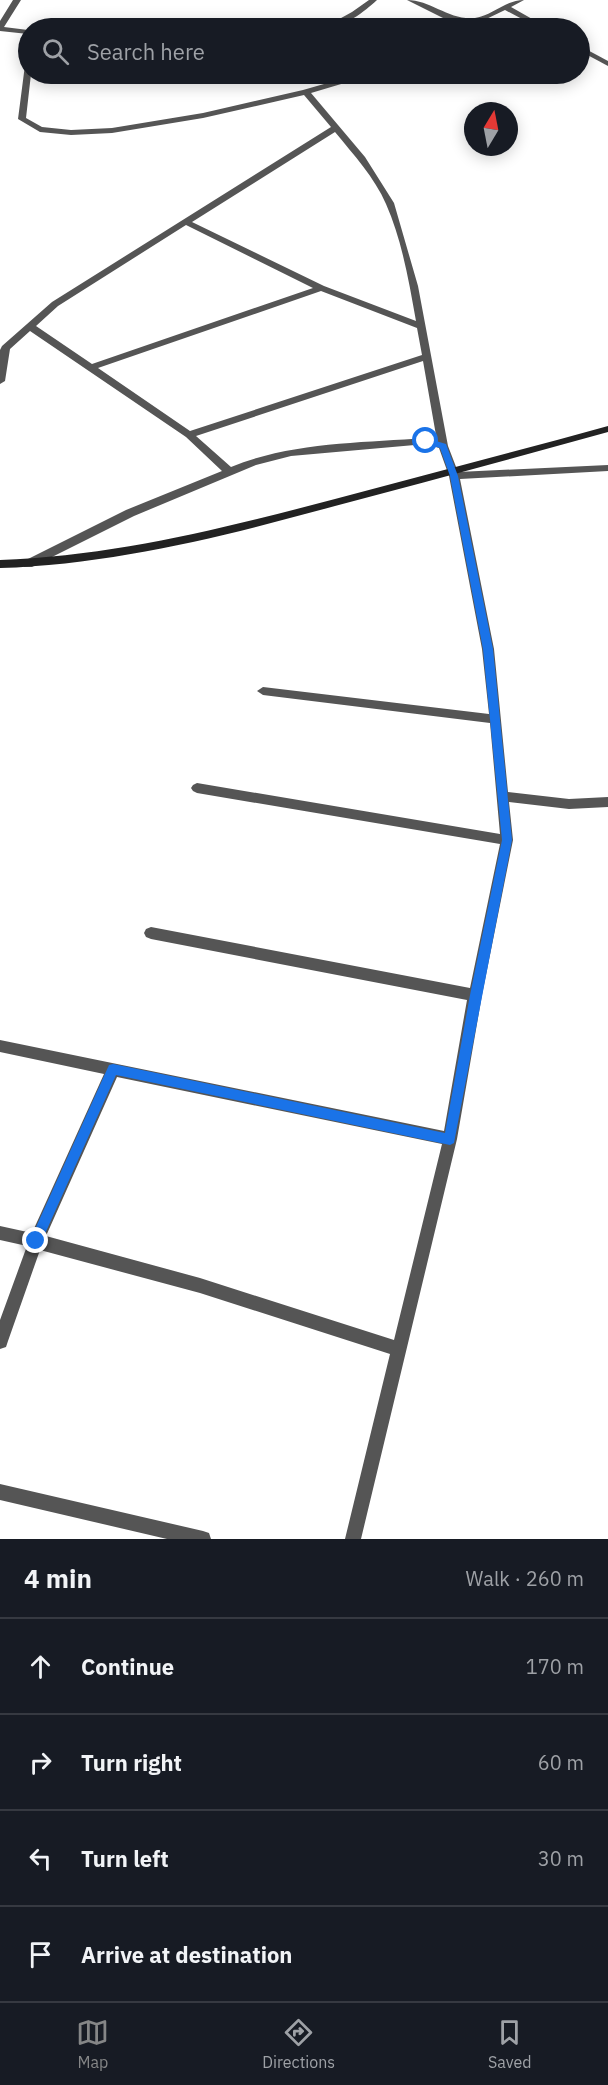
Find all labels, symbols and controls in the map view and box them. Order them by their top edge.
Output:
search box [18,18,590,84]
icon: search [39,35,72,68]
text: Search here [87,37,205,66]
north arrow [464,102,518,156]
route start [412,427,438,453]
route end [22,1227,48,1253]
text: 4 min [24,1561,92,1595]
text: Walk · 260 m [466,1565,584,1592]
icon: ahead [24,1650,57,1683]
text: Continue [81,1652,174,1681]
text: 170 m [526,1653,584,1680]
icon: right [24,1746,57,1779]
text: Turn right [81,1748,182,1777]
text: 60 m [538,1749,584,1776]
icon: left [24,1842,57,1875]
text: Turn left [81,1844,169,1873]
text: 30 m [538,1845,584,1872]
icon: arrive [24,1938,57,1971]
text: Arrive at destination [81,1940,292,1969]
tab: Map [76,2016,109,2072]
tab: Directions [262,2016,335,2072]
tab: Saved [488,2016,532,2072]

